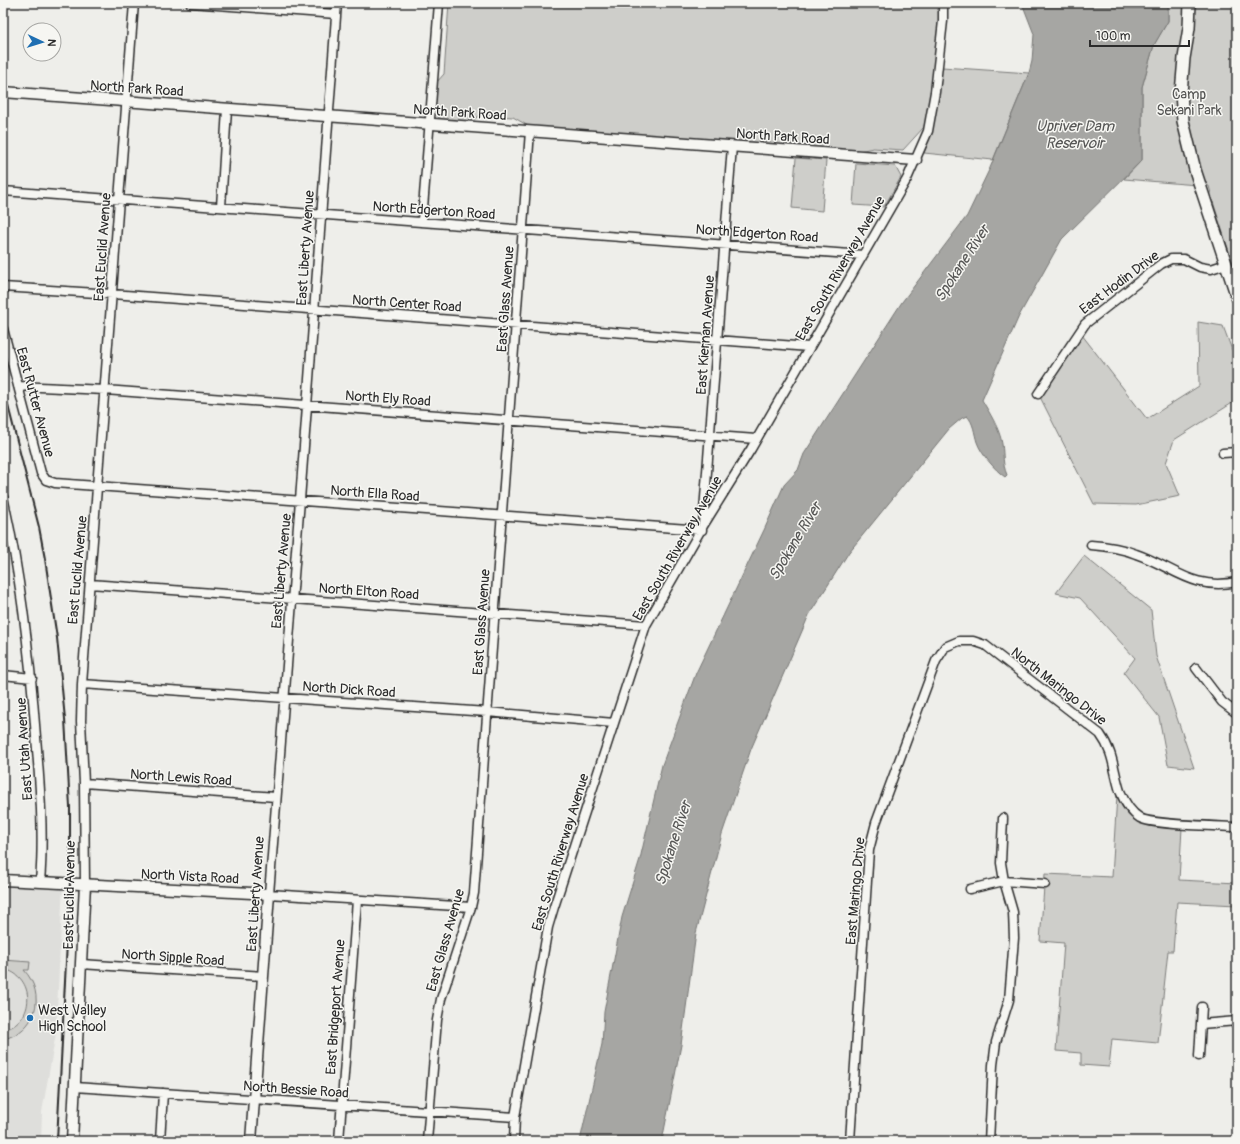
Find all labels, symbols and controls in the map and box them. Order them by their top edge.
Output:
north arrow [22,22,62,62]
scale bar [1090,22,1189,48]
text: 100 m [1096,29,1131,44]
text: N [45,38,58,47]
street label: North Park Road [90,77,184,100]
park label: Camp Sekani Park [1157,86,1222,119]
street label: North Park Road [413,101,507,124]
water label: Upriver Dam Reservoir [1036,117,1116,153]
street label: North Park Road [736,125,830,148]
street label: East Liberty Avenue [293,190,318,306]
street label: East Euclid Avenue [90,192,115,302]
street label: East South Riverway Avenue [792,193,889,343]
street label: North Edgerton Road [372,198,496,223]
water label: Spokane River [931,220,995,305]
street label: North Edgerton Road [695,221,819,246]
street label: East Glass Avenue [493,245,518,353]
street label: East Hodin Drive [1076,247,1163,318]
street label: East Kiernan Avenue [693,275,718,395]
street label: North Center Road [352,291,462,316]
street label: East Rutter Avenue [13,345,58,459]
street label: North Ely Road [345,387,432,410]
street label: East South Riverway Avenue [629,473,726,623]
street label: North Ella Road [330,482,420,505]
water label: Spokane River [765,498,827,583]
street label: East Liberty Avenue [268,513,295,629]
street label: East Euclid Avenue [64,515,91,625]
street label: East Glass Avenue [469,568,494,676]
street label: North Elton Road [318,580,420,604]
street label: North Maringo Drive [1008,644,1110,729]
street label: North Dick Road [302,678,396,701]
street label: East Utah Avenue [12,697,37,801]
street label: North Lewis Road [129,765,233,790]
street label: East South Riverway Avenue [528,771,593,933]
water label: Spokane River [651,797,696,888]
street label: East Liberty Avenue [243,836,268,952]
street label: East Maringo Drive [842,836,869,946]
street label: East Euclid Avenue [60,840,79,950]
street label: North Vista Road [140,865,240,888]
street label: East Glass Avenue [423,887,468,994]
street label: East Bridgeport Avenue [322,939,349,1075]
street label: North Sipple Road [121,945,225,970]
place label: West Valley High School [38,1002,106,1035]
marker: West Valley High School [25,1013,35,1023]
street label: North Bessie Road [243,1077,350,1102]

